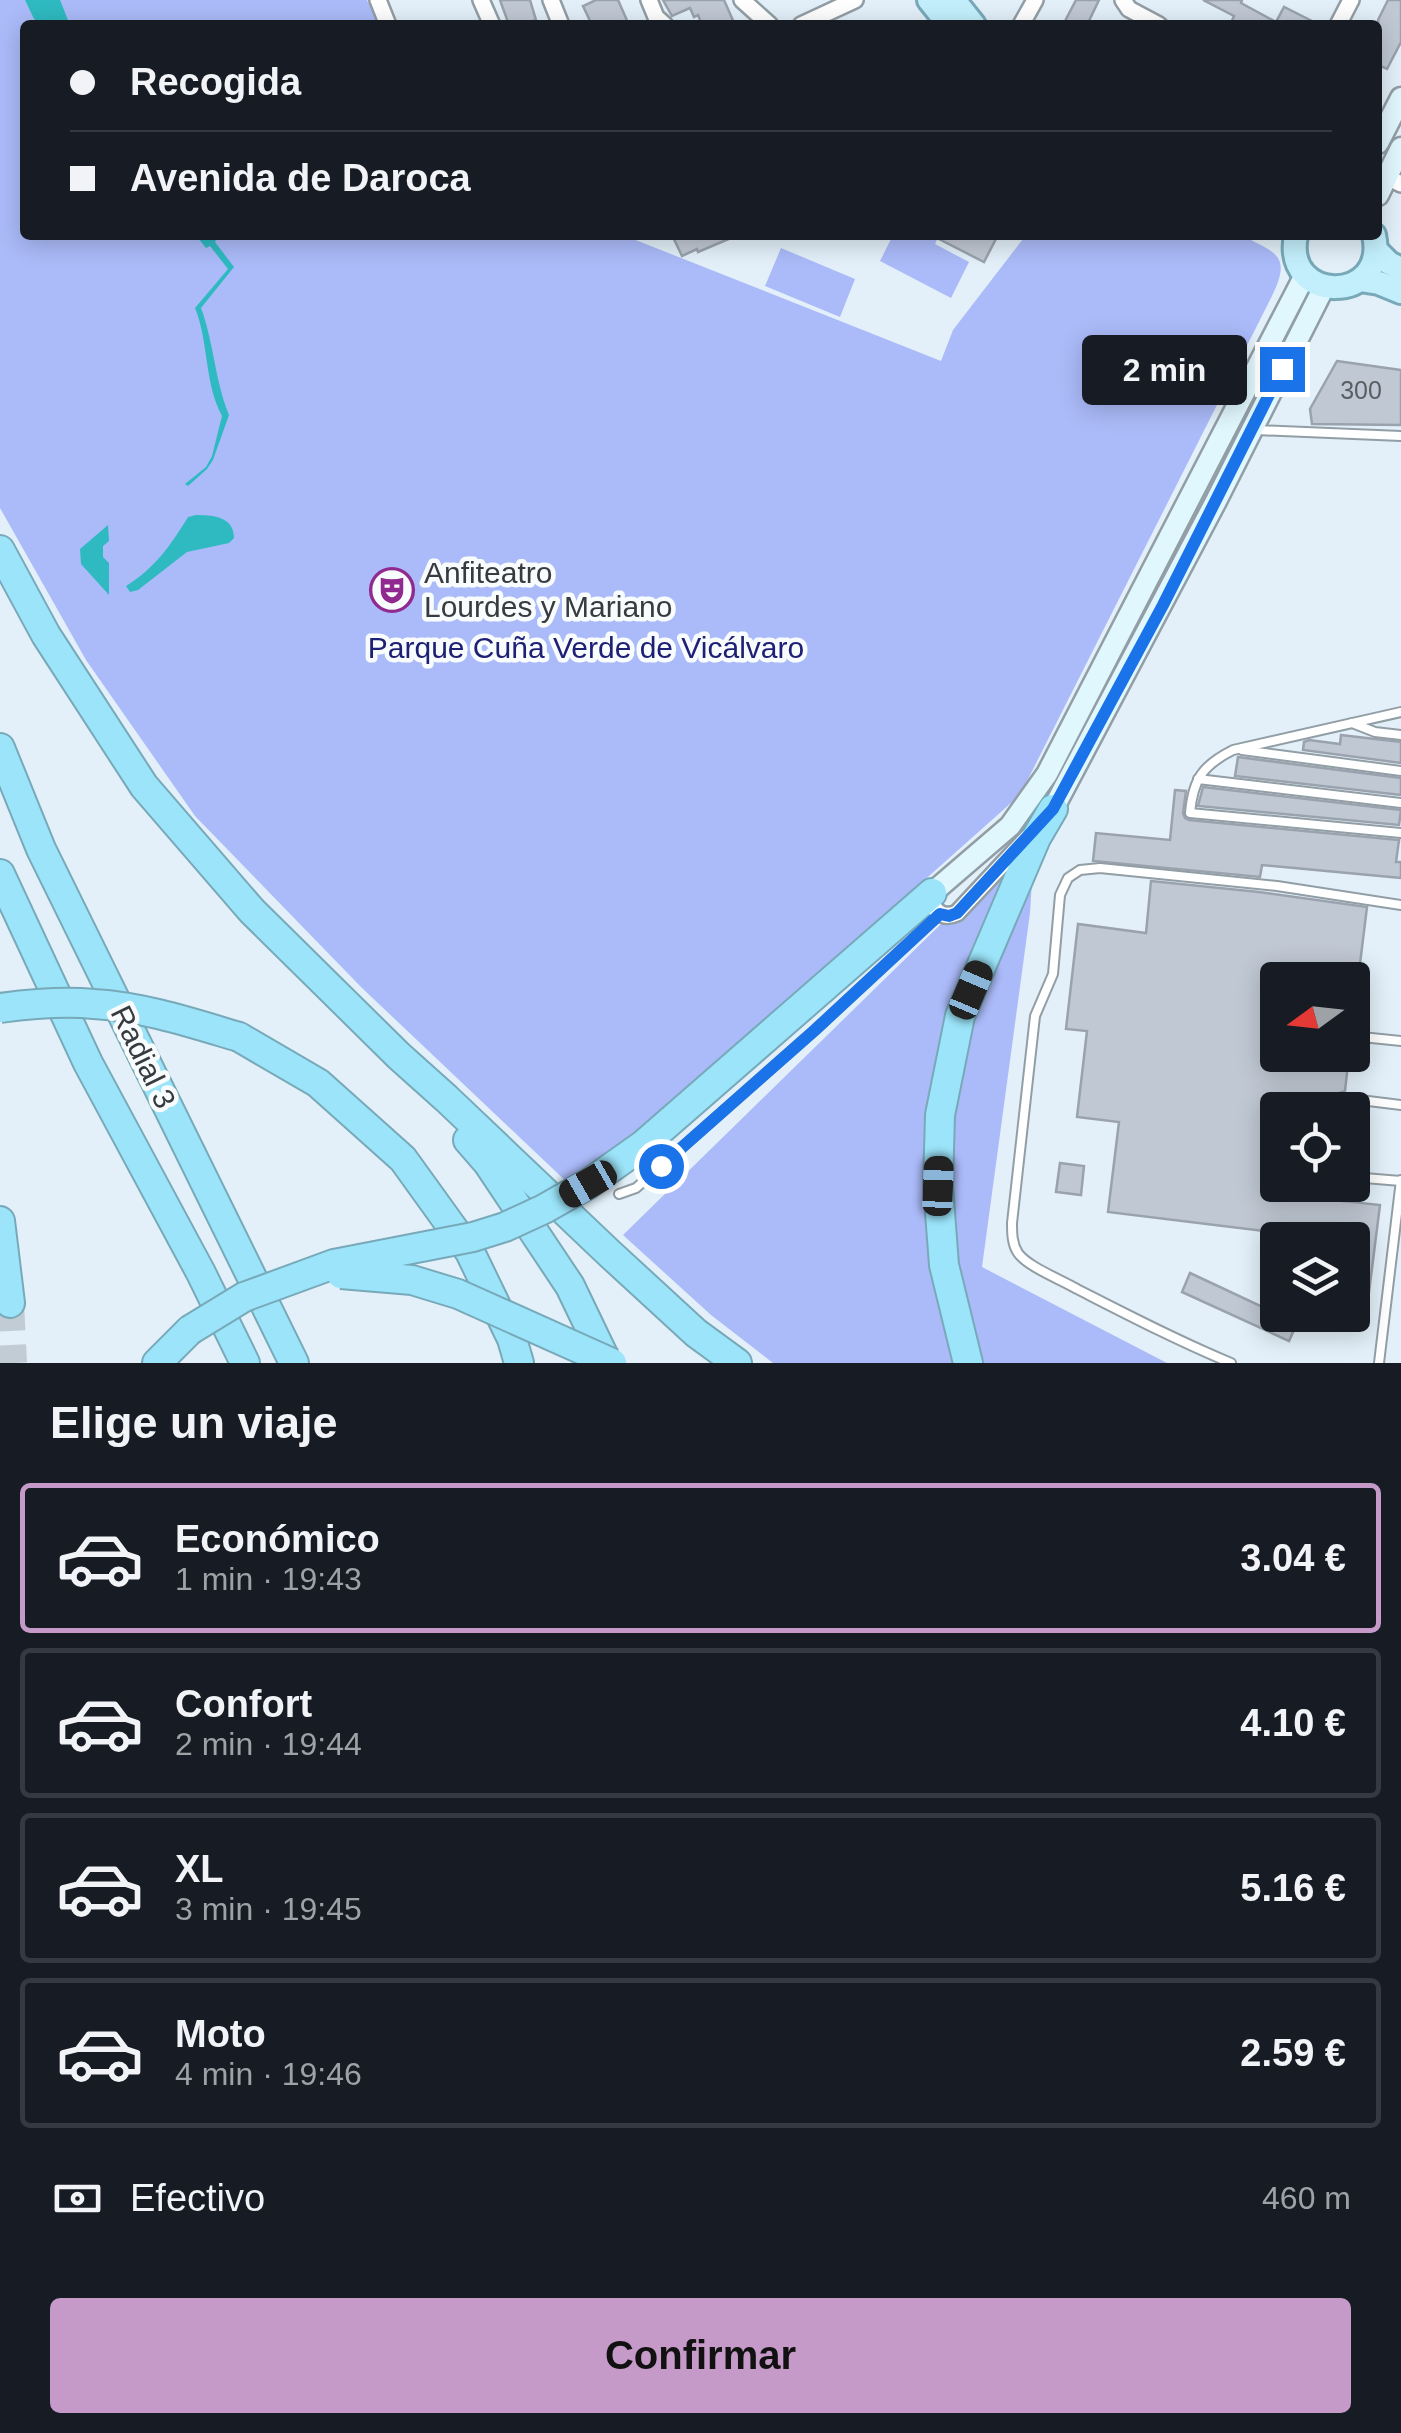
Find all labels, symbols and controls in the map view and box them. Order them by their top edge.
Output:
text: Recogida [130,61,301,103]
text: Avenida de Daroca [130,157,471,199]
callout: 2 min [1082,334,1247,404]
route end [1260,347,1305,392]
text: 2 min [1123,352,1206,388]
house number: 300 [1340,376,1382,404]
place label: Anfiteatro Lourdes y Mariano [424,556,672,623]
theatre icon: Anfiteatro Lourdes y Mariano [369,567,415,613]
park label: Parque Cuña Verde de Vicálvaro [368,631,804,664]
car [945,957,997,1023]
north arrow [1260,962,1370,1072]
map controls [1260,962,1370,1332]
street label: Radial 3 [104,1000,182,1113]
button: locate [1260,1092,1370,1202]
route start [639,1144,684,1189]
car [922,1155,954,1217]
car [555,1156,621,1212]
button: layers [1260,1222,1370,1332]
text: Elige un viaje [50,1397,338,1448]
icon: car [55,1513,145,1603]
text: Económico [175,1518,380,1560]
text: 3.04 € [1240,1537,1346,1579]
text: 1 min · 19:43 [175,1561,362,1597]
icon: car [55,1678,145,1768]
text: Confort [175,1683,312,1725]
text: 4.10 € [1240,1702,1346,1744]
text: 2 min · 19:44 [175,1726,362,1762]
icon: car [55,1843,145,1933]
text: XL [175,1848,224,1890]
text: 5.16 € [1240,1867,1346,1909]
text: 3 min · 19:45 [175,1891,362,1927]
icon: car [55,2008,145,2098]
text: Moto [175,2013,266,2055]
text: 2.59 € [1240,2032,1346,2074]
text: 4 min · 19:46 [175,2056,362,2092]
icon: cash [50,2171,105,2226]
text: Efectivo [130,2177,265,2219]
text: 460 m [1262,2180,1351,2216]
button: Confirmar [50,2298,1351,2413]

